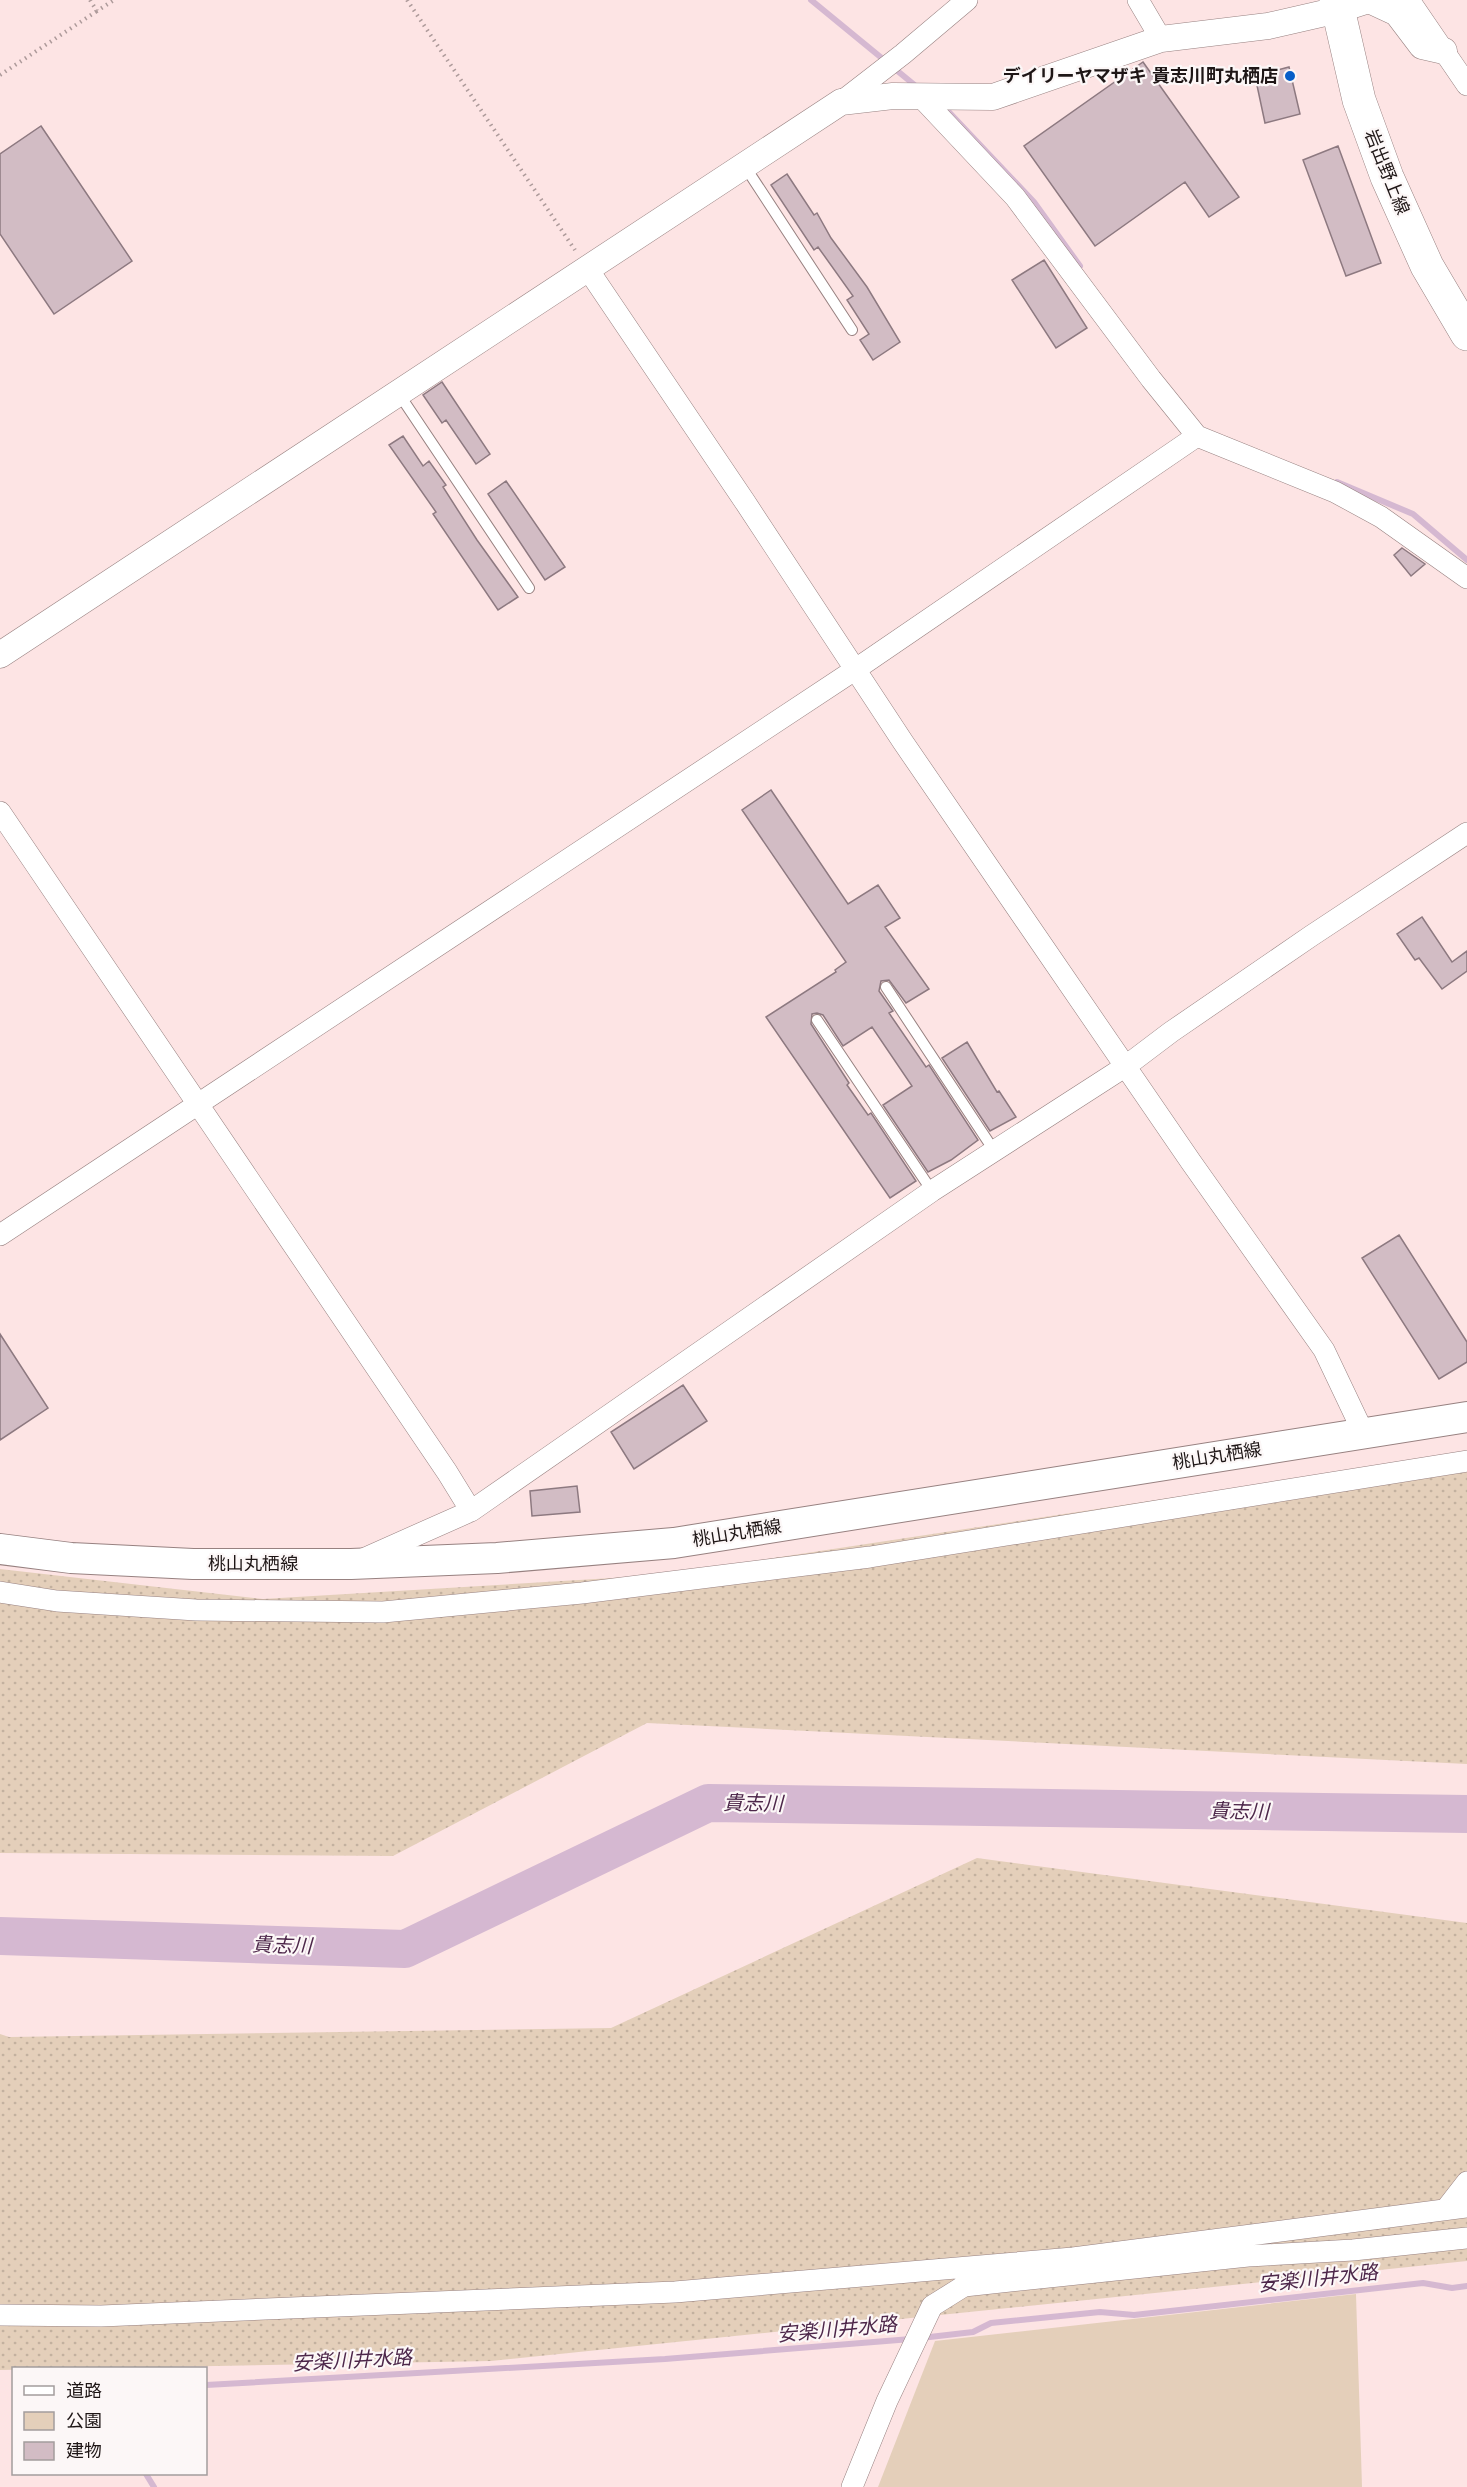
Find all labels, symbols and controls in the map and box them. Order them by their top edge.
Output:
place label: デイリーヤマザキ 貴志川町丸栖店 [1003,65,1278,86]
marker: デイリーヤマザキ 貴志川町丸栖店 [1283,69,1297,83]
street label: 岩出野上線 [1361,126,1414,217]
street label: 桃山丸栖線 [1171,1438,1263,1473]
street label: 桃山丸栖線 [691,1515,783,1550]
street label: 桃山丸栖線 [208,1553,298,1574]
water label: 貴志川 [723,1790,785,1816]
water label: 貴志川 [1209,1798,1271,1824]
water label: 貴志川 [252,1932,314,1958]
water label: 安楽川井水路 [1257,2260,1381,2296]
water label: 安楽川井水路 [776,2312,900,2346]
water label: 安楽川井水路 [291,2345,415,2375]
legend [12,2367,207,2475]
text: 道路 [66,2380,102,2401]
text: 公園 [66,2410,102,2431]
text: 建物 [66,2440,102,2461]

